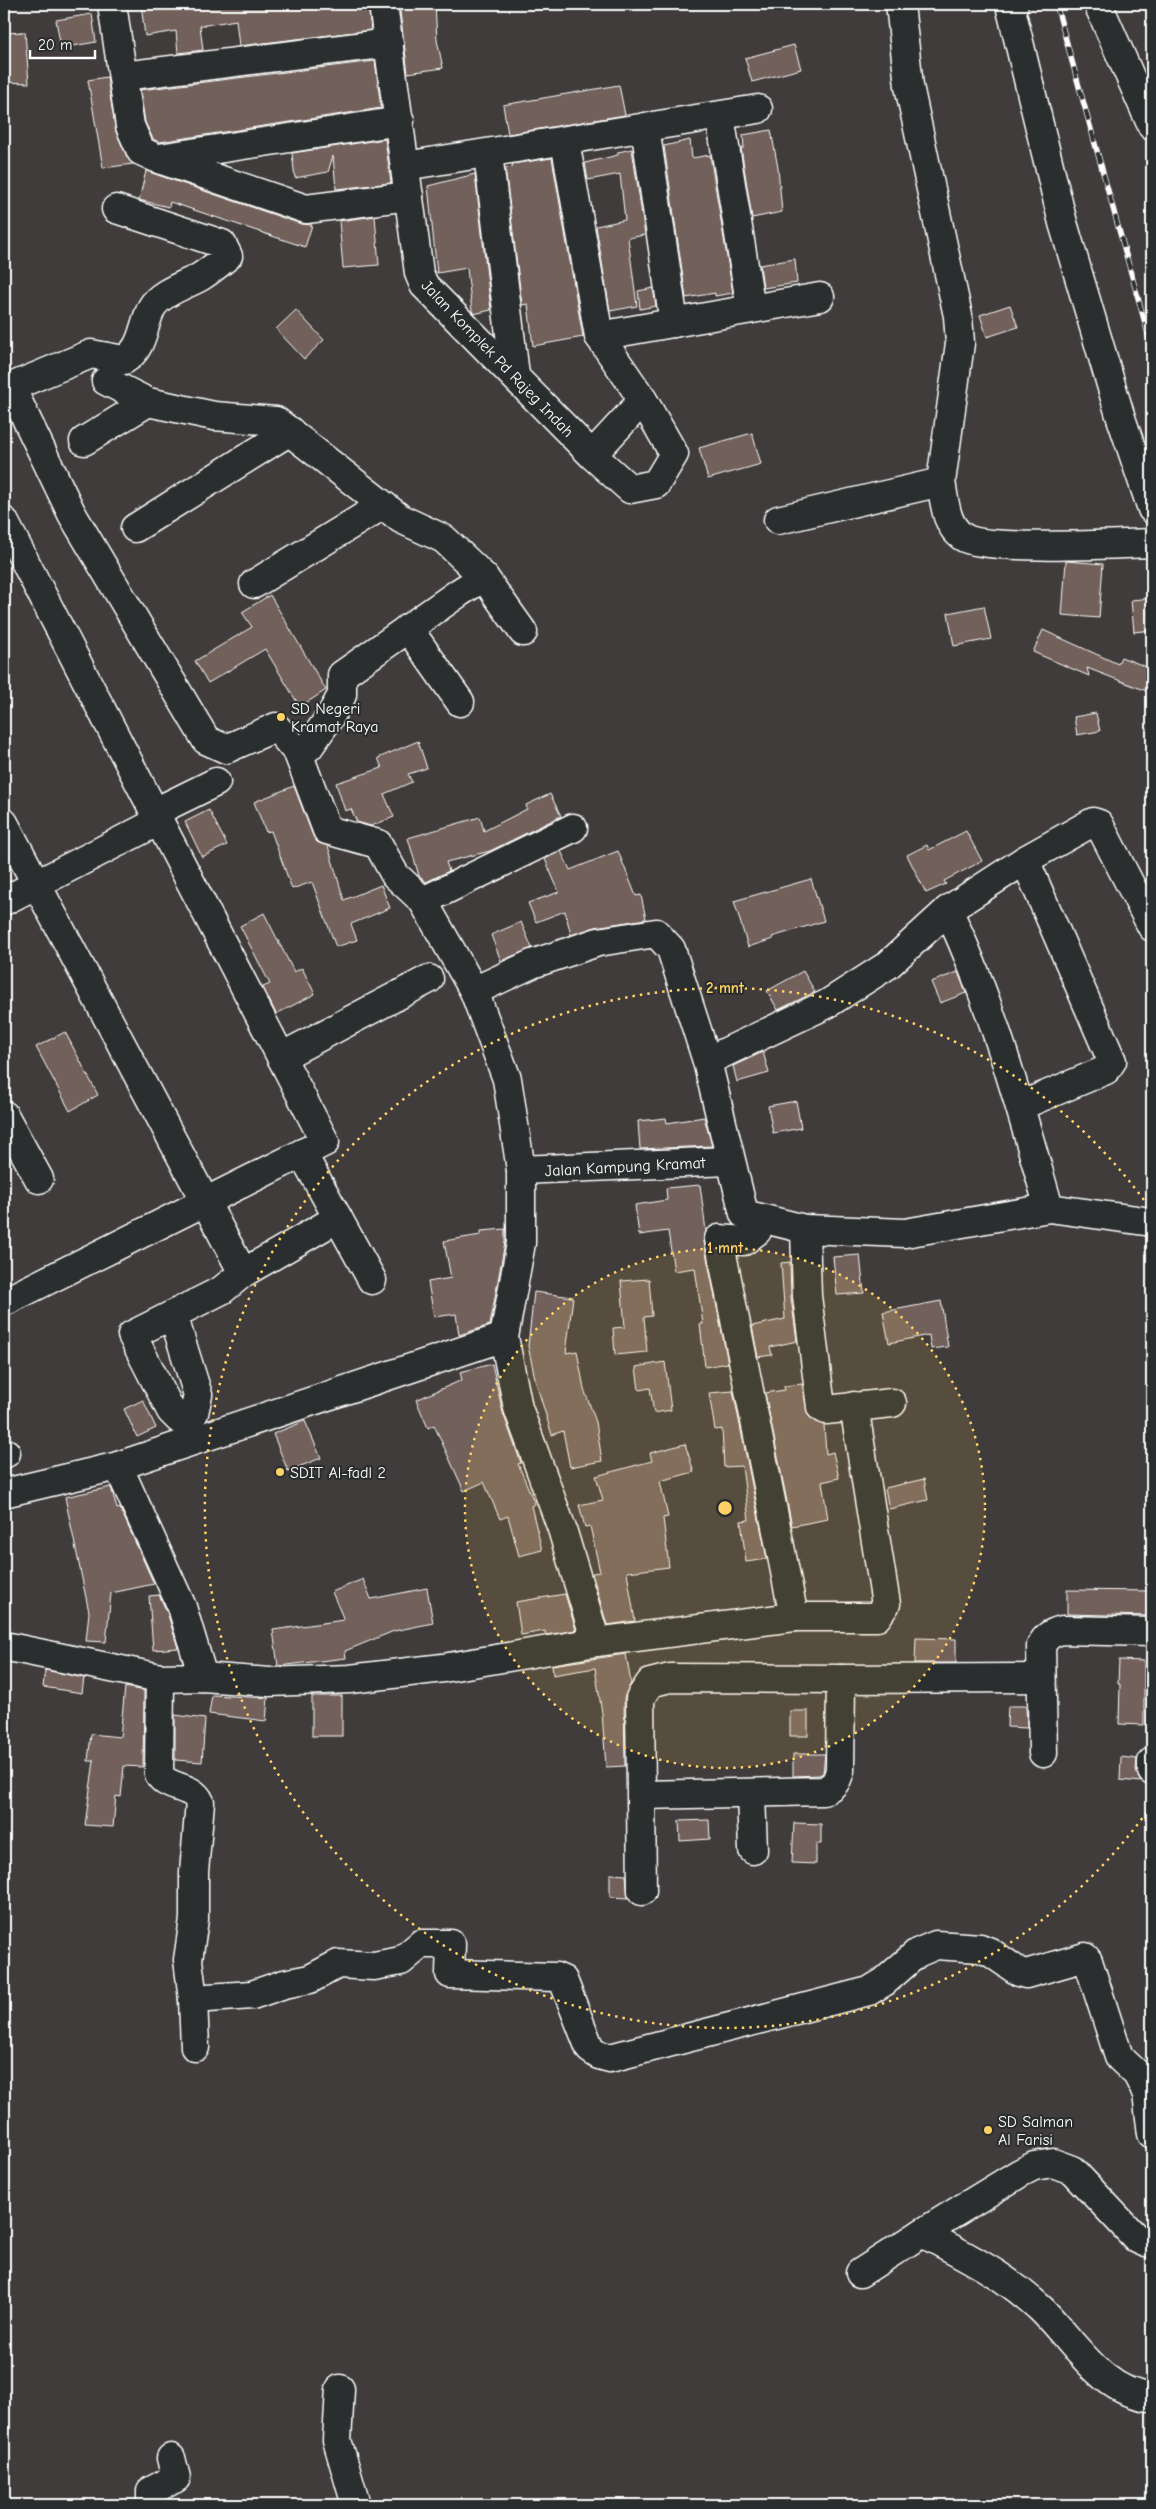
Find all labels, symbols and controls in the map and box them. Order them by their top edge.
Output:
scale bar [30,28,95,60]
text: 20 m [38,36,72,54]
street label: Jalan Komplek Pd Rajeg Indah [418,277,577,441]
place label: SD Negeri Kramat Raya [291,700,378,736]
marker: SD Negeri Kramat Raya [275,711,287,723]
text: 2 mnt [706,979,745,997]
street label: Jalan Kampung Kramat [544,1154,706,1180]
text: 1 mnt [707,1239,744,1257]
place label: SDIT Al-fadl 2 [290,1464,386,1482]
marker: SDIT Al-fadl 2 [274,1466,286,1478]
centre of rings [716,1499,734,1517]
place label: SD Salman Al Farisi [998,2113,1073,2149]
marker: SD Salman Al Farisi [982,2124,994,2136]

